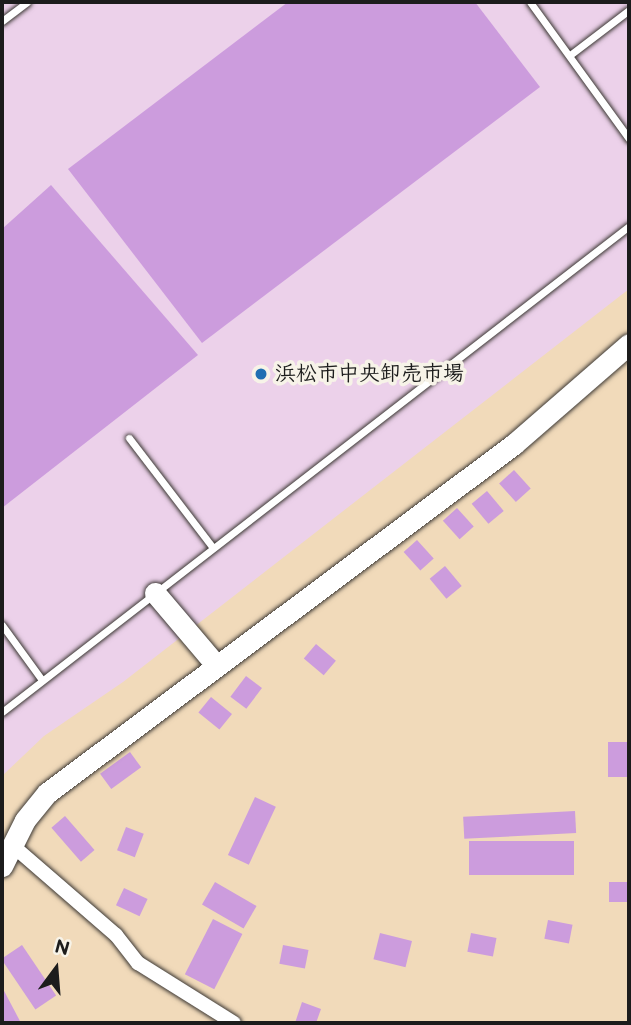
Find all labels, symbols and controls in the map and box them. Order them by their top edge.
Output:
place label: 浜松市中央卸売市場 [275,361,464,387]
marker: 浜松市中央卸売市場 [253,366,269,382]
north arrow [21,934,91,1004]
text: N [52,935,72,961]

